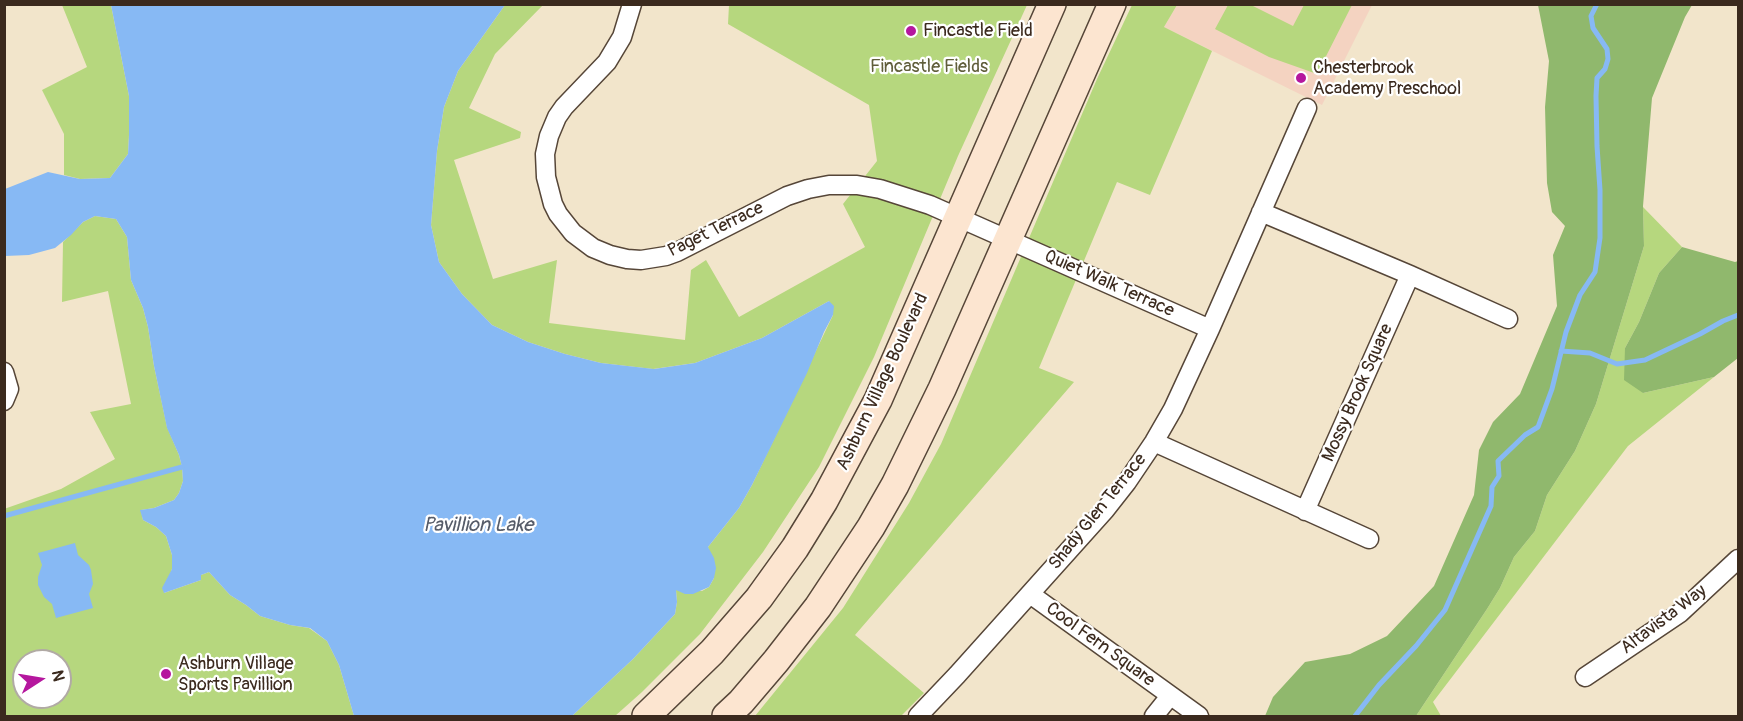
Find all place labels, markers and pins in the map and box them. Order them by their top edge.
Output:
place label: Fincastle Field [923,20,1033,42]
marker: Fincastle Field [904,24,918,38]
place label: Chesterbrook Academy Preschool [1313,57,1461,100]
marker: Chesterbrook Academy Preschool [1294,71,1308,85]
place label: Ashburn Village Sports Pavillion [178,653,293,696]
marker: Ashburn Village Sports Pavillion [159,667,173,681]

